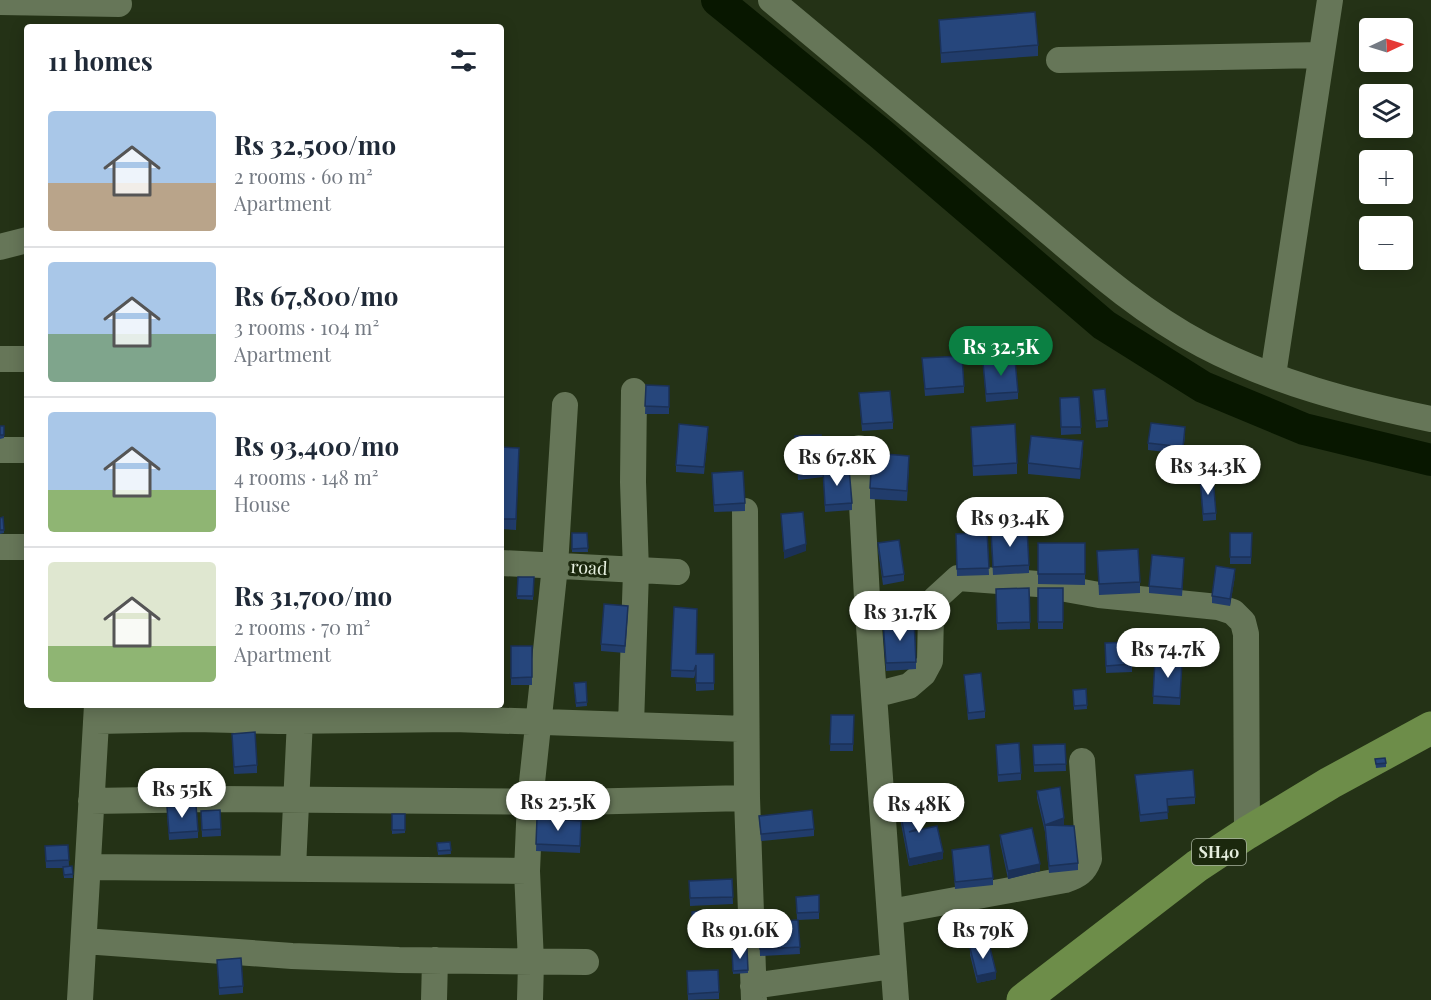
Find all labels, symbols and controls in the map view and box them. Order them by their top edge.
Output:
north arrow [1359,18,1413,72]
map controls [1359,18,1413,270]
text: 11 homes [48,43,153,78]
icon: filters [447,44,480,77]
button: layers [1359,84,1413,138]
text: Rs 32,500/mo [234,127,396,162]
icon: home [96,135,168,207]
button: + [1359,150,1413,204]
text: 2 rooms · 60 m² [234,162,373,189]
text: Apartment [234,189,331,216]
button: − [1359,216,1413,270]
text: Rs 67,800/mo [234,278,398,313]
icon: home [96,286,168,358]
text: 3 rooms · 104 m² [234,313,379,340]
pin: Rs 32.5K [939,326,1063,377]
text: Rs 32.5K [963,332,1039,359]
text: Apartment [234,340,331,367]
text: Rs 93,400/mo [234,428,399,463]
icon: home [96,436,168,508]
pin: Rs 67.8K [775,436,899,487]
text: Rs 67.8K [798,442,876,469]
pin: Rs 34.3K [1146,445,1270,496]
text: Rs 34.3K [1170,451,1246,478]
text: 4 rooms · 148 m² [234,463,378,490]
text: House [234,490,290,517]
pin: Rs 93.4K [948,497,1072,548]
text: Rs 93.4K [971,503,1049,530]
street label: road [570,554,609,580]
text: Rs 31,700/mo [234,578,392,613]
icon: home [96,586,168,658]
pin: Rs 31.7K [838,591,962,642]
text: Rs 31.7K [863,597,937,624]
text: 2 rooms · 70 m² [234,613,371,640]
pin: Rs 74.7K [1106,628,1230,679]
text: Rs 74.7K [1131,634,1205,661]
text: Apartment [234,640,331,667]
pin: Rs 55K [133,768,231,819]
text: Rs 55K [152,774,212,801]
pin: Rs 25.5K [496,781,620,832]
pin: Rs 48K [870,783,968,834]
text: Rs 25.5K [520,787,596,814]
text: Rs 48K [887,789,951,816]
road number: SH40 [1192,839,1246,865]
pin: Rs 91.6K [678,909,802,960]
pin: Rs 79K [934,909,1032,960]
text: Rs 91.6K [701,915,779,942]
text: Rs 79K [952,915,1014,942]

